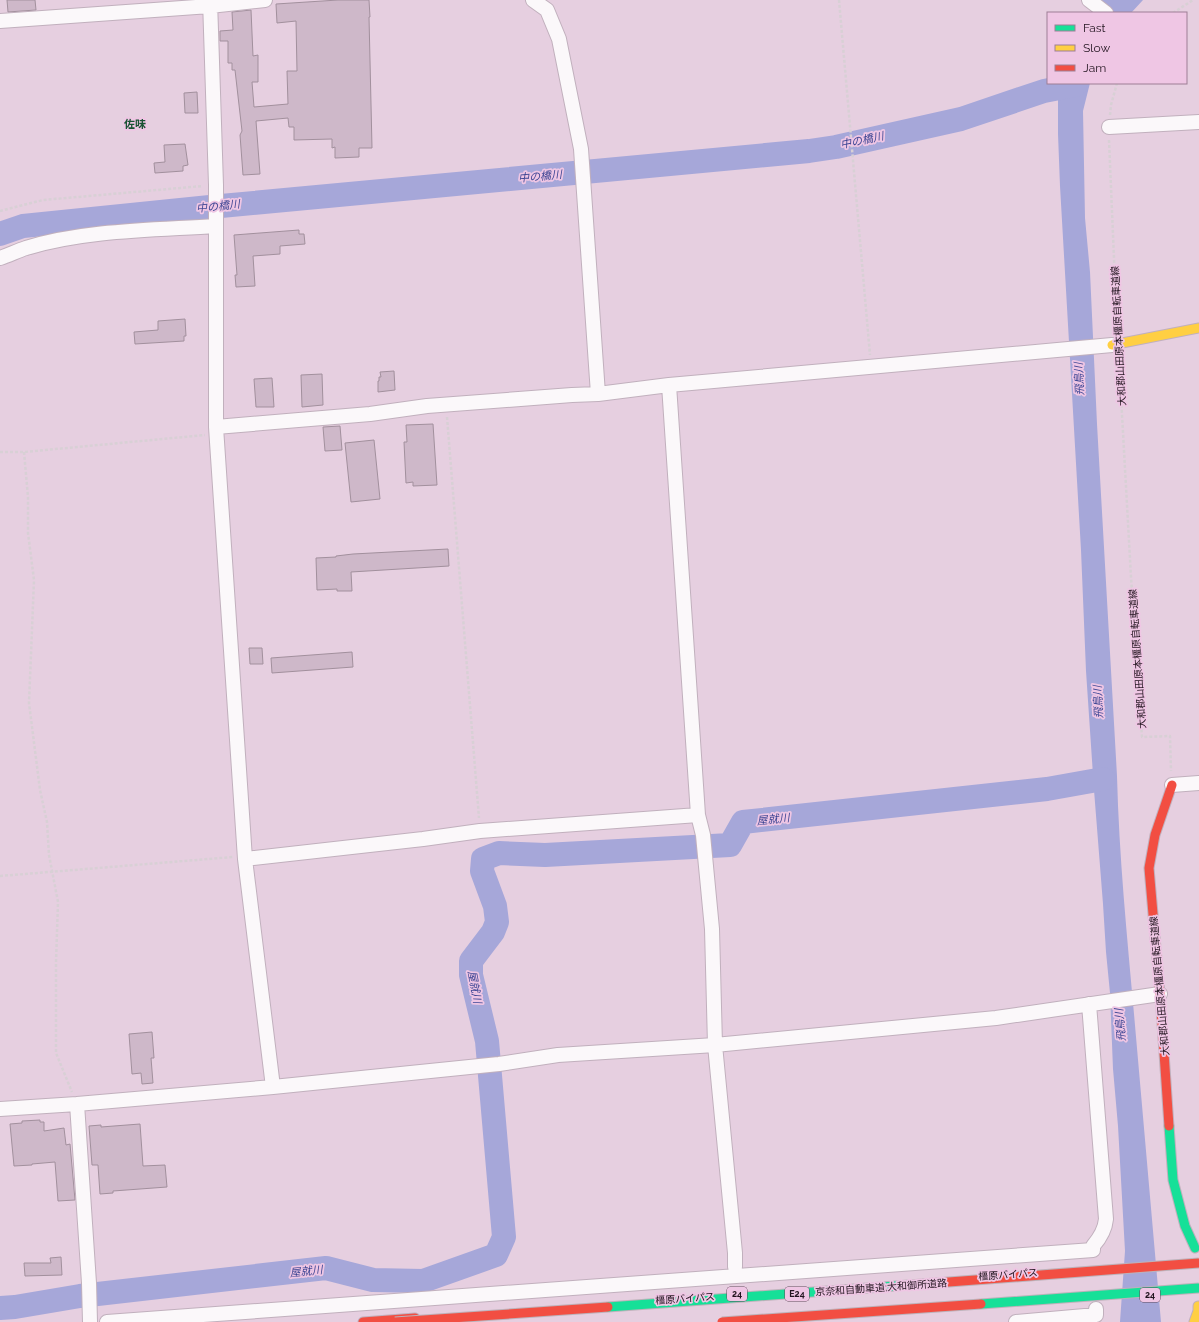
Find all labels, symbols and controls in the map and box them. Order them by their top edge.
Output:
legend [1047,12,1187,84]
text: Fast [1083,21,1106,35]
text: Slow [1083,41,1110,55]
text: Jam [1083,61,1106,75]
district label: 佐味 [124,118,146,131]
water label: 中の橋川 [839,129,886,151]
water label: 中の橋川 [518,168,564,185]
water label: 中の橋川 [195,198,242,215]
street label: 大和郡山田原本橿原自転車道線 [1109,266,1128,406]
water label: 飛鳥川 [1072,361,1087,396]
street label: 大和郡山田原本橿原自転車道線 [1127,589,1148,729]
water label: 飛鳥川 [1091,684,1106,719]
water label: 屋就川 [756,811,791,828]
street label: 大和郡山田原本橿原自転車道線 [1148,916,1171,1056]
water label: 屋就川 [465,970,484,1006]
water label: 飛鳥川 [1112,1007,1128,1042]
water label: 屋就川 [289,1263,324,1280]
street label: 橿原バイパス [978,1267,1038,1282]
street label: 京奈和自動車道;大和御所道路 [815,1277,947,1298]
road number: 24 [727,1287,747,1301]
road number: E24 [785,1287,809,1301]
road number: 24 [1140,1288,1160,1302]
street label: 橿原バイパス [655,1291,715,1306]

